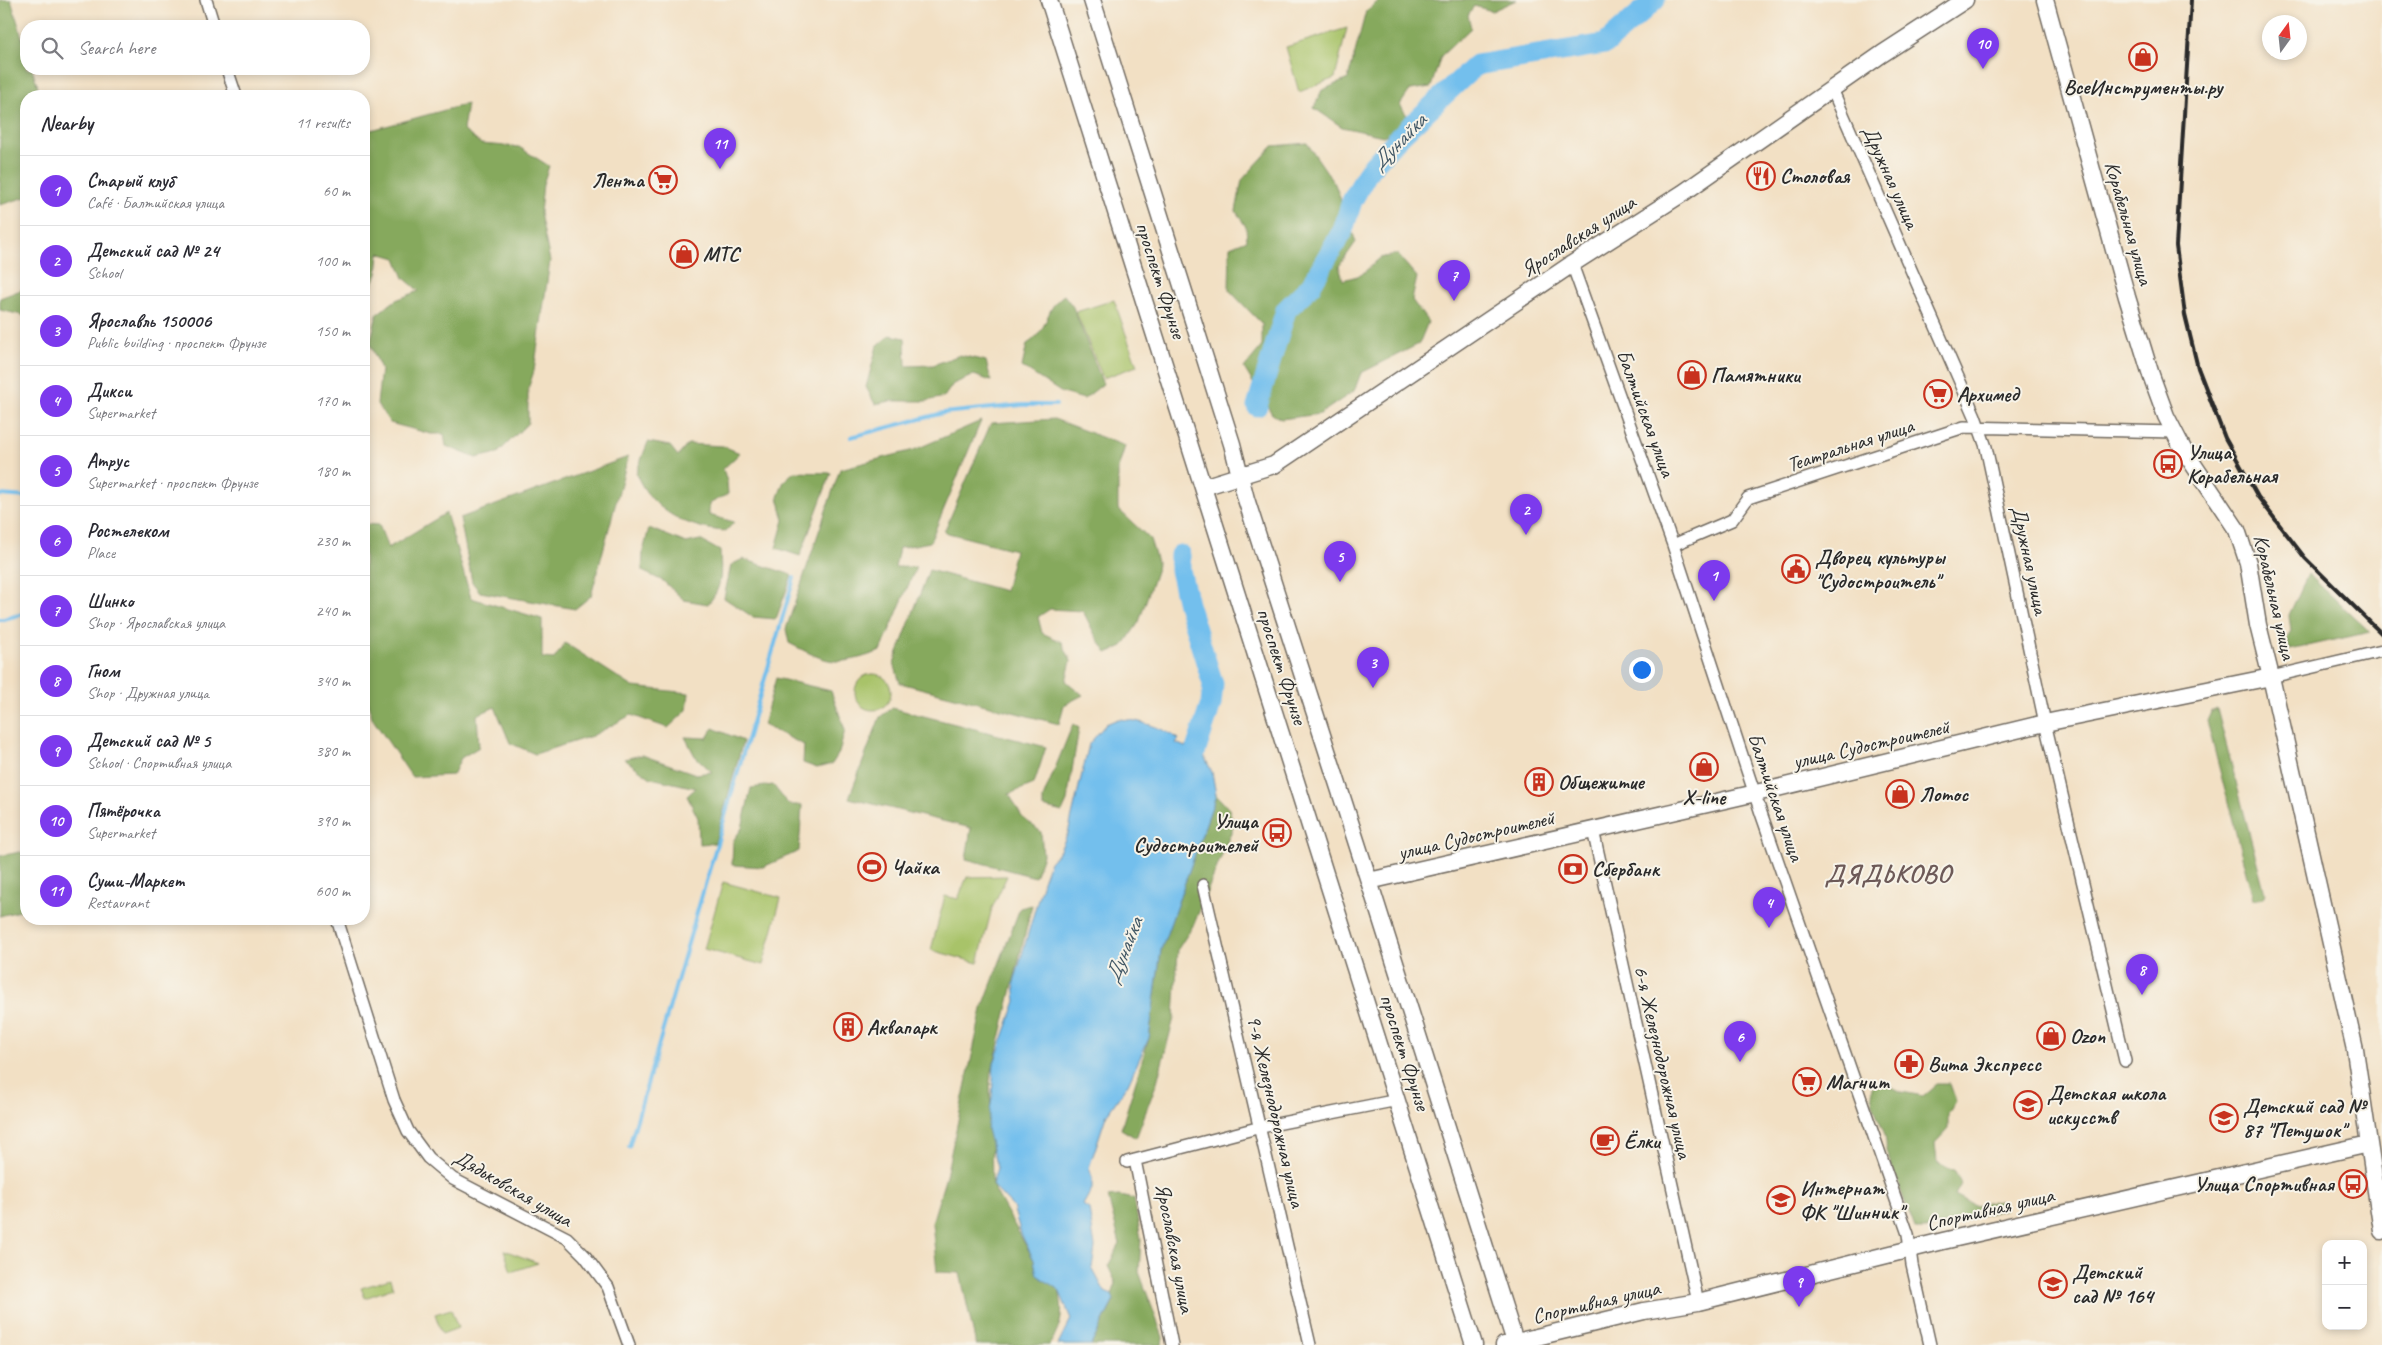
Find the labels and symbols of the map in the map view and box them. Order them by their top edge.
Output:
north arrow [2262,15,2307,60]
pin: 10 [1967,28,1999,69]
shop icon: ВсеИнструменты.ру [2128,42,2158,72]
place label: ВсеИнструменты.ру [2064,74,2224,101]
water label: Дунайка [1364,106,1434,177]
street label: Дружная улица [1857,121,1926,235]
pin: 11 [704,128,736,169]
street label: Корабельная улица [2099,158,2159,289]
restaurant icon: Столовая [1746,161,1776,191]
place label: Столовая [1780,163,1851,189]
supermarket icon: Лента [648,165,678,195]
place label: Лента [591,167,646,193]
street label: Ярославская улица [1516,188,1642,283]
street label: проспект Фрунзе [1130,219,1193,344]
shop icon: МТС [669,239,699,269]
place label: МТС [703,241,742,267]
pin: 7 [1438,260,1470,301]
street label: Балтийская улица [1611,346,1682,482]
shop icon: Памятники [1677,360,1707,390]
place label: Памятники [1711,362,1802,388]
supermarket icon: Архимед [1923,379,1953,409]
place label: Архимед [1957,381,2021,407]
street label: Театральная улица [1783,412,1918,478]
place label: Улица Корабельная [2187,439,2279,489]
bus stop icon: Улица Корабельная [2153,449,2183,479]
pin: 2 [1510,494,1542,535]
street label: Дружная улица [2006,503,2055,619]
street label: Корабельная улица [2248,532,2302,663]
pin: 5 [1324,541,1356,582]
place label: Дворец культуры "Судостроитель" [1815,544,1947,594]
public building icon: Дворец культуры "Судостроитель" [1781,554,1811,584]
pin: 1 [1698,560,1730,601]
street label: проспект Фрунзе [1251,605,1314,730]
pin: 3 [1357,647,1389,688]
your location [1629,657,1655,683]
street label: улица Судостроителей [1788,713,1953,775]
street label: Балтийская улица [1742,730,1811,866]
shop icon: X-line [1689,752,1719,782]
building icon: Общежитие [1524,767,1554,797]
place label: Общежитие [1558,769,1646,795]
shop icon: Лотос [1885,779,1915,809]
place label: Лотос [1919,781,1969,807]
place label: X-line [1683,784,1727,810]
street label: улица Судостроителей [1393,804,1558,866]
place label: Улица Судостроителей [1134,808,1260,858]
bus stop icon: Улица Судостроителей [1262,818,1292,848]
sports icon: Чайка [857,852,887,882]
place label: Чайка [891,854,940,880]
bank icon: Сбербанк [1558,854,1588,884]
place label: Сбербанк [1592,856,1661,882]
district label: ДЯДЬКОВО [1825,857,1954,890]
pin: 4 [1753,887,1785,928]
water label: Дунайка [1098,911,1151,988]
pin: 8 [2126,954,2158,995]
street label: 6-я Железнодорожная улица [1628,963,1698,1162]
street label: проспект Фрунзе [1374,991,1437,1116]
building icon: Аквапарк [833,1012,863,1042]
street label: 9-я Железнодорожная улица [1241,1012,1311,1211]
place label: Аквапарк [867,1014,938,1040]
pin: 6 [1724,1021,1756,1062]
shop icon: Ozon [2036,1021,2066,1051]
place label: Ozon [2070,1023,2105,1049]
pharmacy icon: Вита Экспресс [1894,1049,1924,1079]
place label: Вита Экспресс [1928,1051,2042,1077]
supermarket icon: Магнит [1792,1067,1822,1097]
place label: Магнит [1826,1069,1891,1095]
place label: Детская школа искусств [2047,1080,2167,1131]
school or university icon: Детская школа искусств [2013,1090,2043,1120]
place label: Детский сад № 87 "Петушок" [2243,1093,2369,1144]
school or university icon: Детский сад № 87 "Петушок" [2209,1103,2239,1133]
cafe icon: Ёлки [1590,1126,1620,1156]
place label: Ёлки [1624,1128,1662,1154]
street label: Дядьковская улица [449,1144,579,1233]
bus stop icon: Улица Спортивная [2338,1169,2368,1199]
place label: Улица Спортивная [2194,1171,2336,1197]
place label: Интернат ФК "Шинник" [1800,1175,1908,1225]
street label: Ярославская улица [1150,1181,1201,1317]
street label: Спортивная улица [1924,1181,2058,1236]
school or university icon: Интернат ФК "Шинник" [1766,1185,1796,1215]
place label: Детский сад № 164 [2072,1259,2155,1309]
pin: 9 [1783,1266,1815,1307]
school or university icon: Детский сад № 164 [2038,1269,2068,1299]
street label: Спортивная улица [1530,1274,1664,1329]

